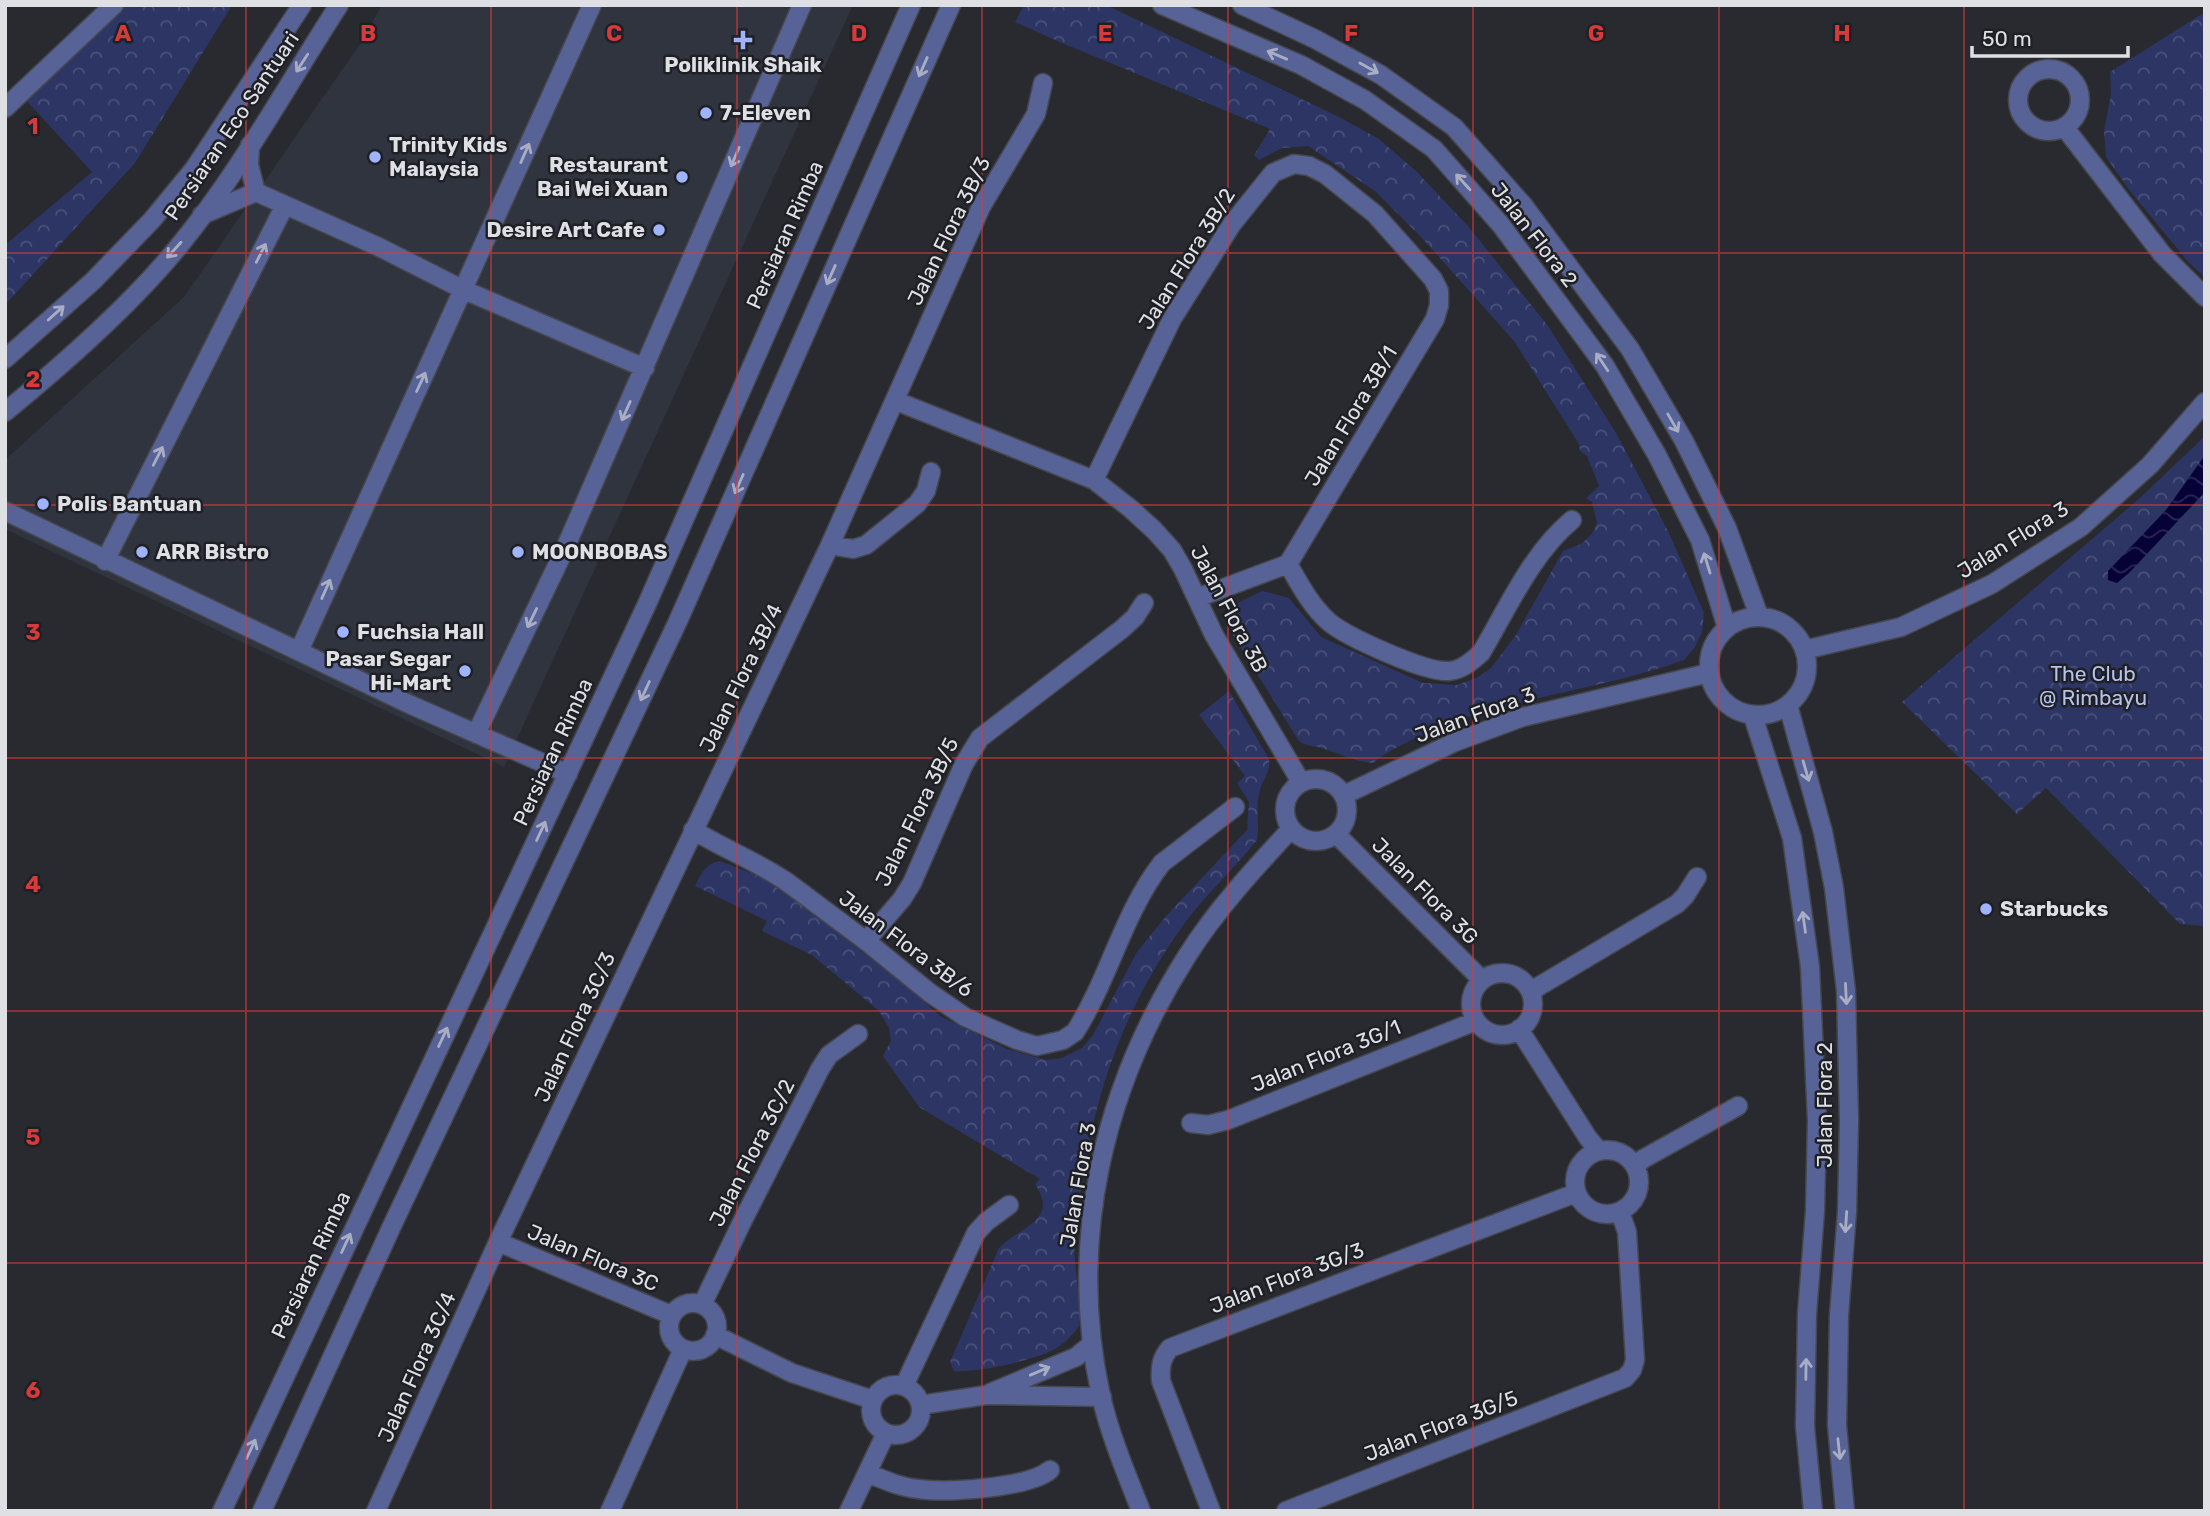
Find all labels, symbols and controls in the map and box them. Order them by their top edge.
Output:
scale bar [1972,14,2128,58]
text: A [115,19,132,47]
text: B [360,19,376,47]
text: C [606,19,622,47]
text: D [851,19,867,47]
text: E [1098,19,1112,47]
text: F [1344,19,1358,47]
text: G [1588,19,1604,47]
text: H [1833,19,1851,47]
text: 50 m [1982,26,2032,51]
street label: Persiaran Eco Santuari [159,27,304,225]
marker: Poliklinik Shaik [733,30,753,50]
one-way arrow [1267,48,1288,61]
one-way arrow [295,52,309,72]
place label: Poliklinik Shaik [664,52,823,77]
one-way arrow [915,56,928,77]
one-way arrow [1358,62,1379,75]
place label: 7-Eleven [720,100,811,125]
marker: 7-Eleven [698,105,714,121]
text: 1 [27,112,39,140]
place label: Trinity Kids Malaysia [389,132,507,181]
one-way arrow [519,142,532,164]
one-way arrow [728,146,741,168]
marker: Trinity Kids Malaysia [367,149,383,165]
place label: Restaurant Bai Wei Xuan [537,152,668,201]
street label: Jalan Flora 3B/3 [902,152,995,309]
street label: Persiaran Rimba [741,157,828,313]
marker: Restaurant Bai Wei Xuan [674,169,690,185]
one-way arrow [1455,173,1471,191]
street label: Jalan Flora 2 [1486,177,1583,292]
street label: Jalan Flora 3B/2 [1133,183,1240,334]
place label: Desire Art Cafe [486,217,645,242]
marker: Desire Art Cafe [651,222,667,238]
one-way arrow [166,241,182,259]
one-way arrow [254,243,268,264]
one-way arrow [824,264,837,286]
one-way arrow [47,305,65,321]
street label: Jalan Flora 3B/1 [1299,341,1402,490]
one-way arrow [1595,353,1609,372]
text: 2 [26,365,40,393]
one-way arrow [415,372,428,393]
one-way arrow [619,400,632,422]
one-way arrow [1666,413,1680,433]
one-way arrow [152,446,166,467]
one-way arrow [732,472,745,494]
place label: Polis Bantuan [57,491,202,516]
marker: Polis Bantuan [35,496,51,512]
street label: Jalan Flora 3 [1953,496,2073,584]
place label: ARR Bistro [156,539,269,564]
place label: MOONBOBAS [532,539,668,564]
street label: Jalan Flora 3B [1186,541,1273,676]
marker: ARR Bistro [134,544,150,560]
marker: MOONBOBAS [510,544,526,560]
one-way arrow [1699,552,1712,574]
one-way arrow [320,579,333,600]
street label: Jalan Flora 3B/4 [694,600,787,756]
one-way arrow [524,607,538,628]
text: 3 [25,618,41,646]
place label: Fuchsia Hall [357,619,484,644]
marker: Fuchsia Hall [335,624,351,640]
place label: Pasar Segar Hi-Mart [325,646,451,695]
park label: The Club @ Rimbayu [2039,661,2147,710]
marker: Pasar Segar Hi-Mart [457,663,473,679]
street label: Persiaran Rimba [508,674,598,829]
one-way arrow [637,680,650,701]
street label: Jalan Flora 3 [1411,681,1538,748]
street label: Jalan Flora 3B/5 [870,733,963,890]
one-way arrow [1800,759,1813,782]
one-way arrow [534,821,548,842]
street label: Jalan Flora 3G [1367,832,1484,949]
text: 4 [25,870,41,898]
street label: Jalan Flora 3B/6 [834,885,978,1002]
place label: Starbucks [2000,896,2108,921]
marker: Starbucks [1978,901,1994,917]
one-way arrow [1797,912,1810,934]
street label: Jalan Flora 3C/3 [529,948,620,1106]
one-way arrow [1840,983,1853,1005]
street label: Jalan Flora 3G/1 [1247,1014,1404,1097]
one-way arrow [437,1027,451,1048]
street label: Jalan Flora 2 [1812,1042,1837,1168]
street label: Jalan Flora 3C/2 [704,1075,799,1231]
street label: Jalan Flora 3 [1054,1121,1101,1249]
text: 5 [26,1123,41,1151]
street label: Persiaran Rimba [266,1187,356,1342]
one-way arrow [1839,1210,1852,1233]
street label: Jalan Flora 3C [524,1219,663,1296]
one-way arrow [340,1233,353,1254]
street label: Jalan Flora 3G/3 [1206,1237,1367,1318]
street label: Jalan Flora 3C/4 [372,1288,461,1446]
one-way arrow [1799,1358,1813,1381]
one-way arrow [1029,1364,1050,1377]
text: 6 [26,1376,41,1404]
street label: Jalan Flora 3G/5 [1361,1385,1521,1466]
one-way arrow [1833,1437,1846,1460]
one-way arrow [244,1439,258,1460]

